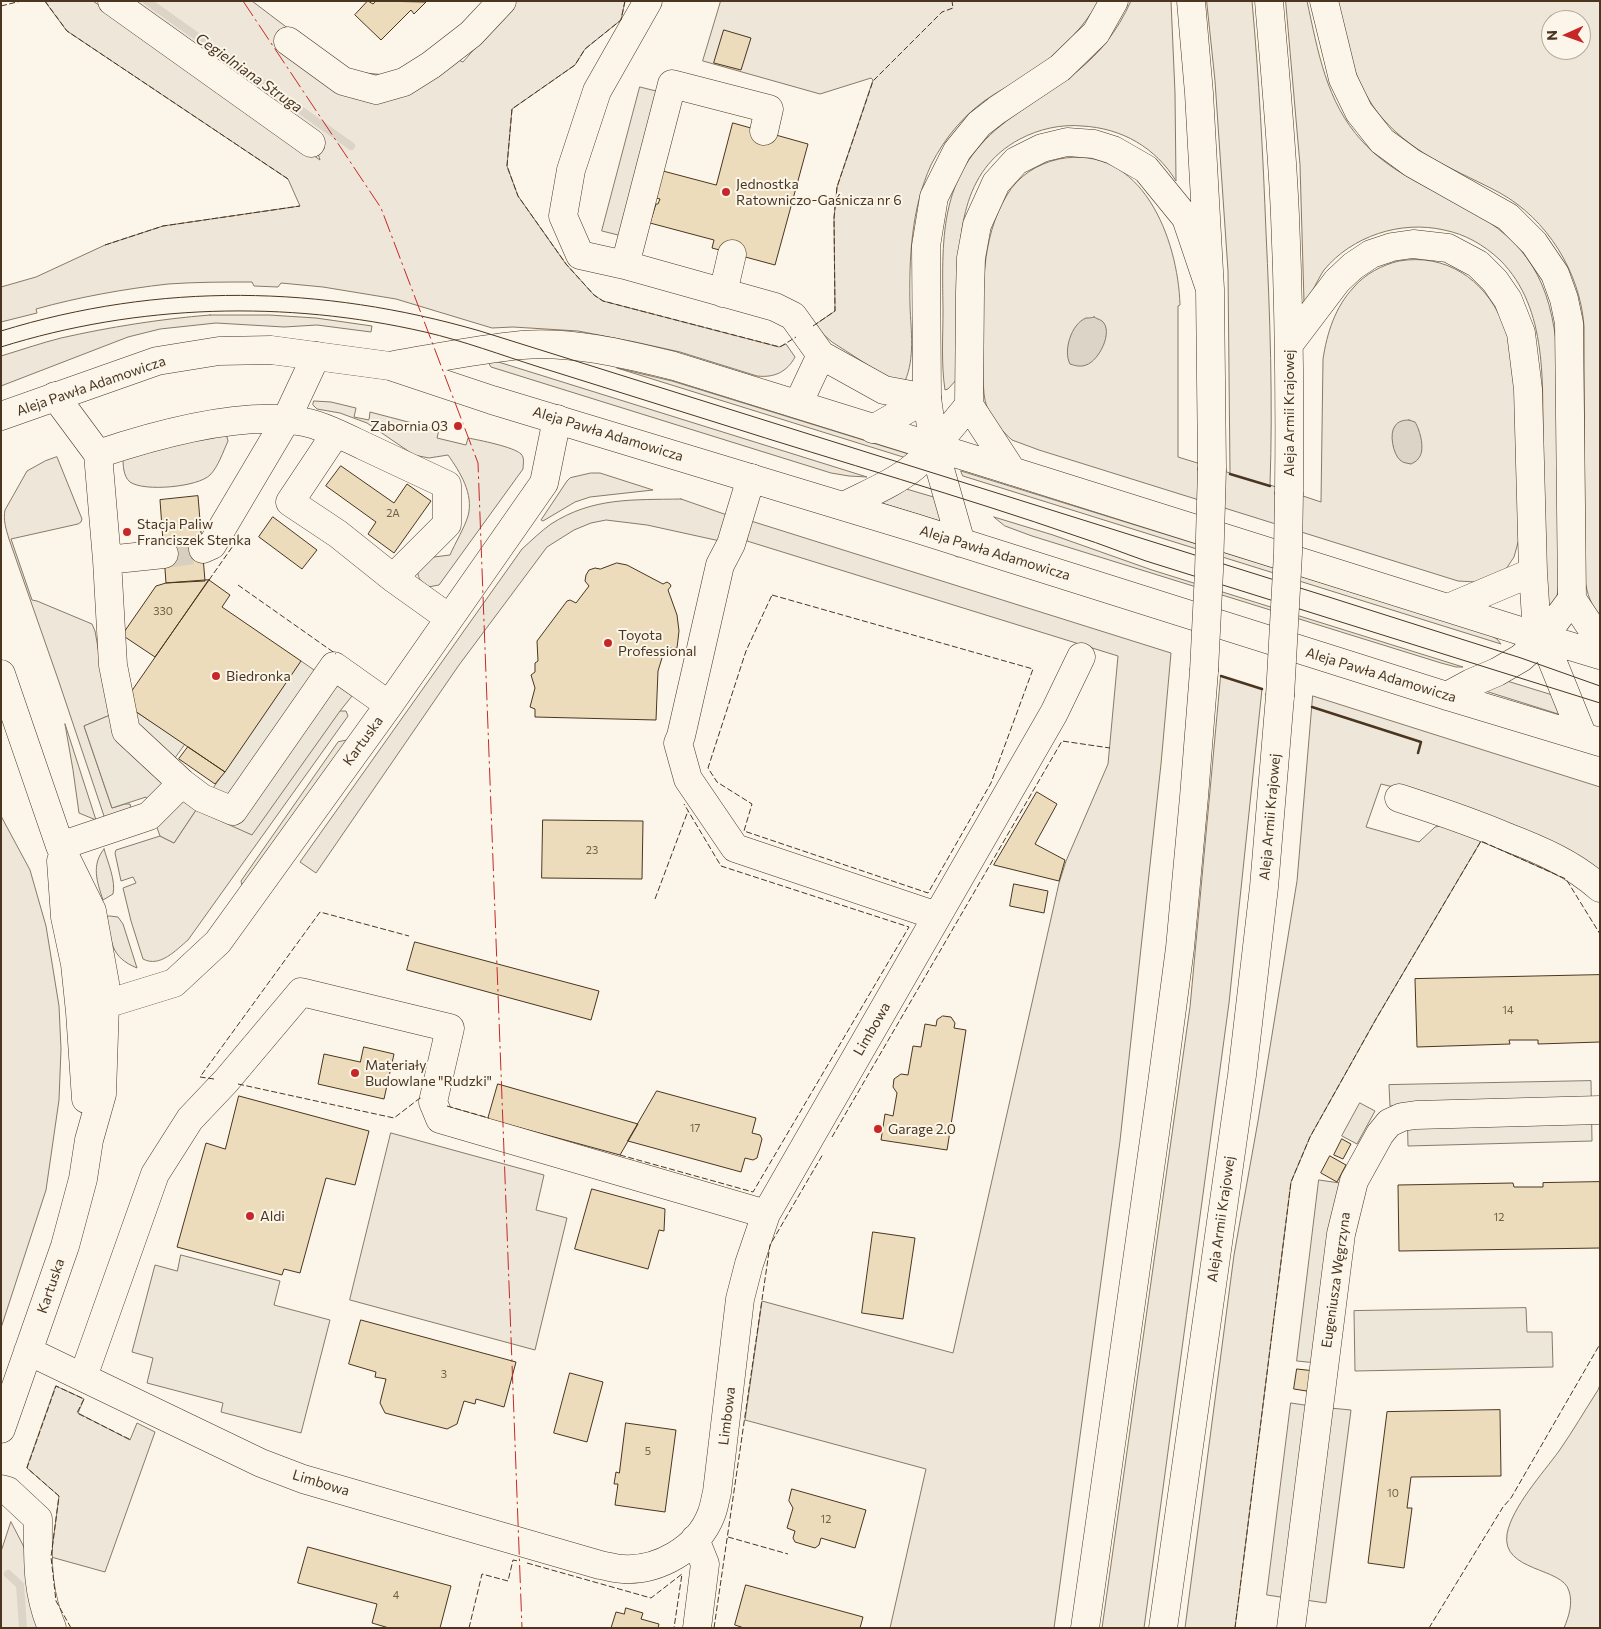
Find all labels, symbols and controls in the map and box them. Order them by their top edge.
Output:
north arrow [1541,10,1591,60]
water label: Cegielniana Struga [192,29,306,117]
text: N [1543,30,1560,41]
place label: Jednostka Ratowniczo-Gaśnicza nr 6 [736,176,902,208]
marker: Jednostka Ratowniczo-Gaśnicza nr 6 [720,186,732,198]
street label: Aleja Armii Krajowej [1281,349,1297,477]
street label: Aleja Pawła Adamowicza [14,353,168,419]
street label: Aleja Pawła Adamowicza [531,403,685,465]
place label: Zabornia 03 [370,418,448,434]
marker: Zabornia 03 [452,420,464,432]
house number: 2A [386,506,400,520]
place label: Stacja Paliw Franciszek Stenka [137,516,251,548]
street label: Aleja Pawła Adamowicza [918,522,1072,584]
marker: Stacja Paliw Franciszek Stenka [121,526,133,538]
house number: 330 [153,604,173,618]
place label: Toyota Professional [618,627,697,660]
marker: Toyota Professional [602,637,614,649]
street label: Aleja Pawła Adamowicza [1304,644,1458,706]
place label: Biedronka [226,668,291,684]
marker: Biedronka [210,670,222,682]
street label: Kartuska [339,713,387,769]
street label: Aleja Armii Krajowej [1256,753,1284,881]
house number: 23 [586,843,598,857]
street label: Limbowa [850,999,894,1059]
house number: 14 [1502,1003,1514,1017]
place label: Materiały Budowlane "Rudzki" [365,1057,492,1090]
marker: Materiały Budowlane "Rudzki" [349,1067,361,1079]
house number: 17 [690,1121,700,1135]
place label: Garage 2.0 [888,1121,956,1137]
marker: Garage 2.0 [872,1123,884,1135]
street label: Aleja Armii Krajowej [1204,1155,1238,1283]
place label: Aldi [260,1208,285,1224]
marker: Aldi [244,1210,256,1222]
house number: 12 [1494,1210,1504,1224]
street label: Eugeniusza Węgrzyna [1318,1211,1354,1349]
street label: Kartuska [34,1256,68,1316]
house number: 3 [441,1367,447,1381]
street label: Limbowa [715,1386,739,1446]
house number: 5 [645,1444,651,1458]
street label: Limbowa [291,1466,351,1500]
house number: 10 [1387,1486,1399,1500]
house number: 12 [821,1512,831,1526]
house number: 4 [393,1588,399,1602]

